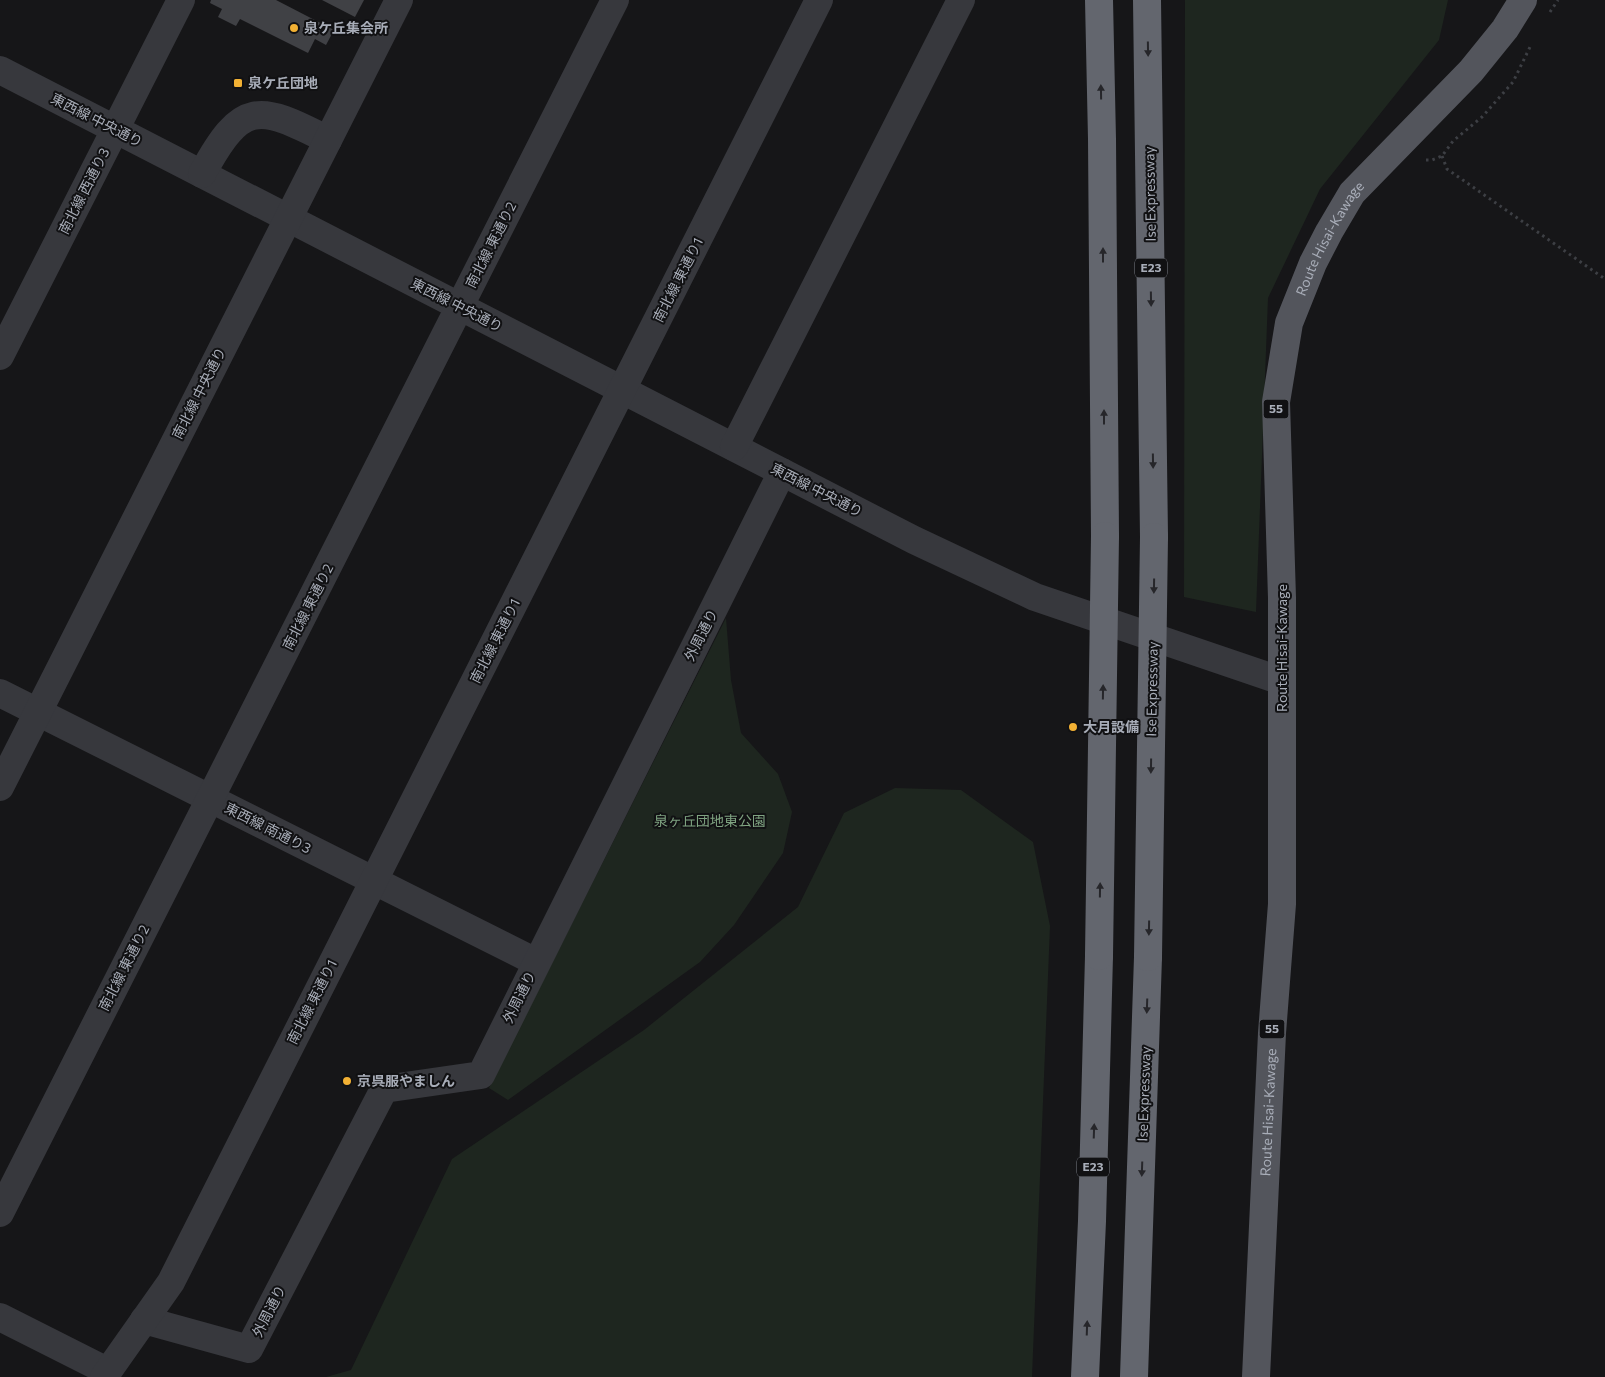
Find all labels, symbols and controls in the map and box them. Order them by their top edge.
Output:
place label: 泉ケ丘集会所 [304,19,388,36]
marker: 泉ケ丘集会所 [288,22,300,34]
one-way arrow [1144,41,1152,57]
place label: 泉ケ丘団地 [248,74,318,91]
marker: 泉ケ丘団地 [232,77,244,89]
one-way arrow [1096,84,1104,100]
street label: 東西線 中央通り [49,89,146,150]
street label: 南北線 西通り3 [54,145,113,237]
street label: Ise Expressway [1140,146,1159,242]
street label: Route Hisai-Kawage [1292,177,1367,298]
street label: 南北線 東通り2 [462,199,520,291]
street label: 南北線 東通り1 [649,235,706,325]
one-way arrow [1099,247,1107,263]
road number: E23 [1135,258,1167,278]
street label: 東西線 中央通り [409,274,506,335]
one-way arrow [1148,291,1156,307]
street label: 南北線 中央通り [168,344,229,441]
road number: 55 [1264,399,1288,418]
one-way arrow [1100,409,1108,425]
one-way arrow [1149,453,1157,469]
street label: 東西線 中央通り [769,459,866,520]
street label: 南北線 東通り2 [279,561,337,653]
one-way arrow [1149,578,1157,594]
street label: Route Hisai-Kawage [1273,584,1290,712]
street label: 南北線 東通り1 [466,596,523,686]
street label: 外周通り [680,606,721,664]
street label: Ise Expressway [1142,641,1161,737]
one-way arrow [1099,684,1107,700]
place label: 大月設備 [1083,718,1139,735]
marker: 大月設備 [1067,721,1079,733]
one-way arrow [1147,758,1155,774]
street label: 東西線 南通り3 [222,798,314,857]
park label: 泉ヶ丘団地東公園 [654,812,766,829]
one-way arrow [1096,881,1104,897]
one-way arrow [1145,920,1153,936]
street label: 南北線 東通り2 [95,922,153,1014]
street label: 南北線 東通り1 [283,957,340,1047]
street label: 外周通り [499,968,538,1026]
one-way arrow [1143,998,1151,1014]
road number: 55 [1260,1020,1284,1038]
street label: Ise Expressway [1133,1046,1154,1142]
street label: Route Hisai-Kawage [1256,1048,1279,1177]
place label: 京呉服やましん [357,1072,455,1089]
marker: 京呉服やましん [341,1075,353,1087]
one-way arrow [1090,1123,1098,1139]
road number: E23 [1077,1158,1109,1176]
one-way arrow [1138,1161,1146,1177]
street label: 外周通り [248,1282,289,1340]
one-way arrow [1084,1320,1092,1336]

